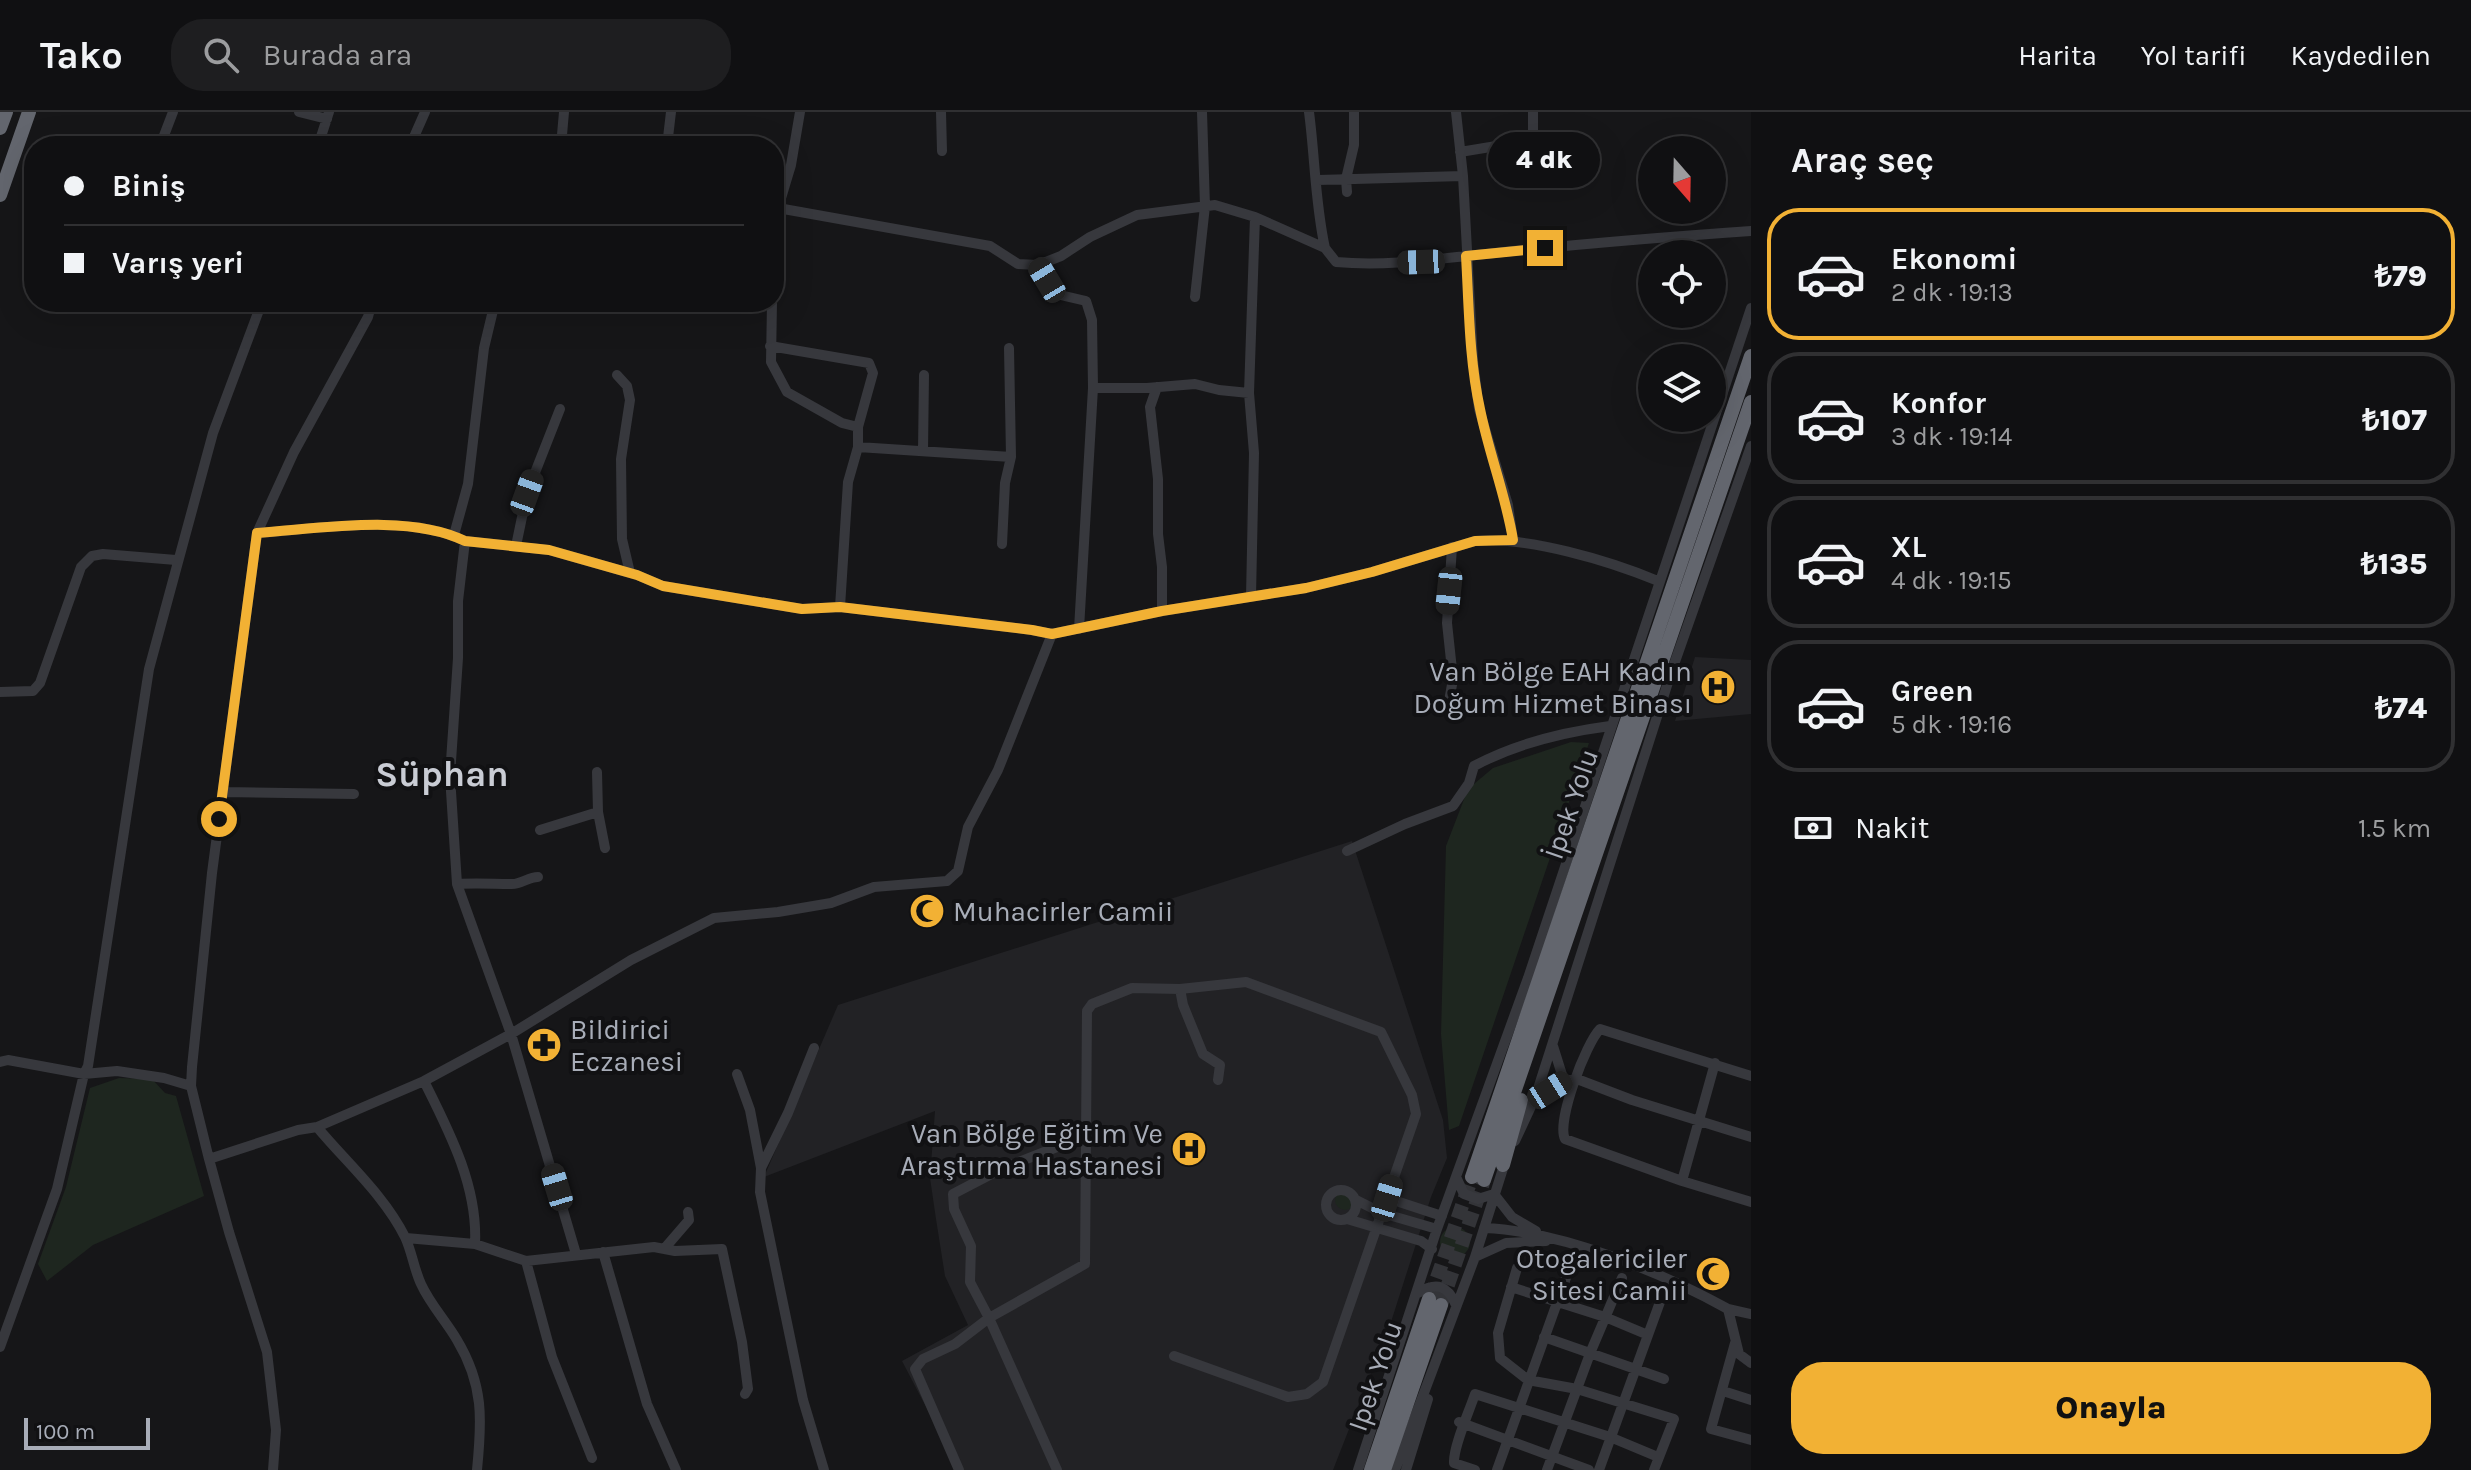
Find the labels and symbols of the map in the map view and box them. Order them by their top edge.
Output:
callout: 4 dk [1489,132,1601,188]
north arrow [1638,136,1726,224]
route end [1527,230,1563,266]
car [1397,249,1445,275]
car [1024,253,1070,307]
car [508,466,546,520]
car [1435,566,1463,616]
place label: Van Bölge EAH Kadın Doğum Hizmet Binası [1413,655,1692,720]
hospital icon: Van Bölge EAH Kadın Doğum Hizmet Binası [1699,668,1737,706]
street label: İpek Yolu [1537,744,1605,864]
district label: Süphan [375,753,509,795]
route start [201,801,237,837]
mosque icon: Muhacirler Camii [908,892,946,930]
place label: Muhacirler Camii [953,895,1173,928]
place label: Bildirici Eczanesi [570,1013,683,1078]
pharmacy icon: Bildirici Eczanesi [525,1026,563,1064]
car [1523,1067,1577,1113]
place label: Van Bölge Eğitim Ve Araştırma Hastanesi [900,1117,1163,1182]
hospital icon: Van Bölge Eğitim Ve Araştırma Hastanesi [1170,1130,1208,1168]
car [539,1161,575,1213]
car [1369,1172,1405,1224]
place label: Otogalericiler Sitesi Camii [1516,1242,1688,1307]
mosque icon: Otogalericiler Sitesi Camii [1694,1255,1732,1293]
street label: Ipek Yolu [1341,1316,1409,1436]
scale bar [24,1414,150,1450]

